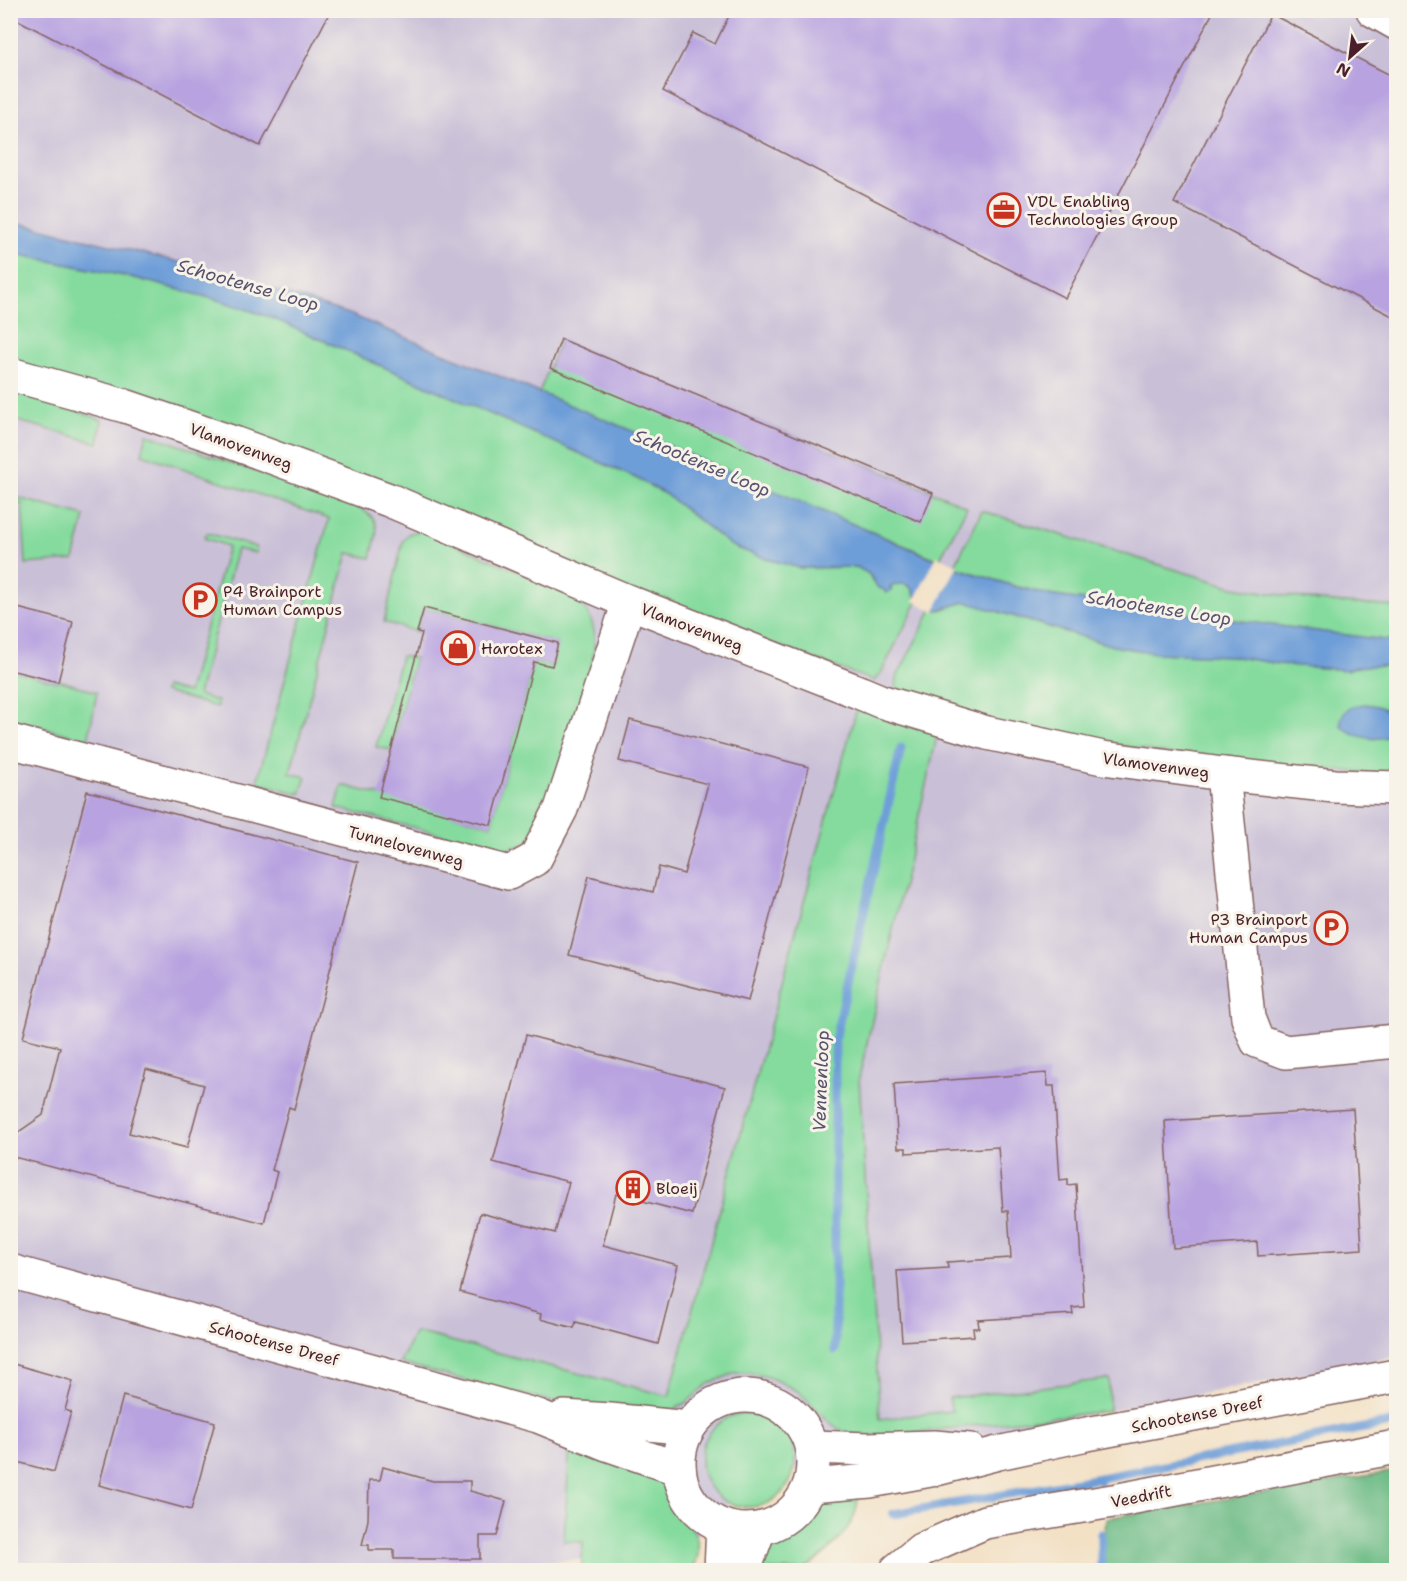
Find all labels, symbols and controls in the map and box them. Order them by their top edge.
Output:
north arrow [1320,27,1380,87]
text: N [1333,58,1354,82]
place label: VDL Enabling Technologies Group [1027,191,1178,230]
office icon: VDL Enabling Technologies Group [986,192,1022,228]
water label: Schootense Loop [174,253,322,317]
street label: Vlamovenweg [187,418,295,475]
water label: Schootense Loop [630,423,774,503]
place label: P4 Brainport Human Campus [223,581,342,620]
parking icon: P4 Brainport Human Campus [182,582,218,618]
water label: Schootense Loop [1085,585,1233,631]
street label: Vlamovenweg [638,598,746,657]
shop icon: Harotex [440,630,476,666]
place label: Harotex [481,638,543,659]
street label: Vlamovenweg [1101,748,1211,783]
street label: Tunnelovenweg [346,821,466,872]
place label: P3 Brainport Human Campus [1189,909,1308,948]
parking icon: P3 Brainport Human Campus [1313,910,1349,946]
water label: Vennenloop [807,1030,835,1132]
building icon: Bloeij [615,1170,651,1206]
place label: Bloeij [656,1178,698,1199]
street label: Schootense Dreef [207,1316,342,1371]
street label: Schootense Dreef [1130,1391,1266,1438]
street label: Veedrift [1109,1480,1173,1513]

